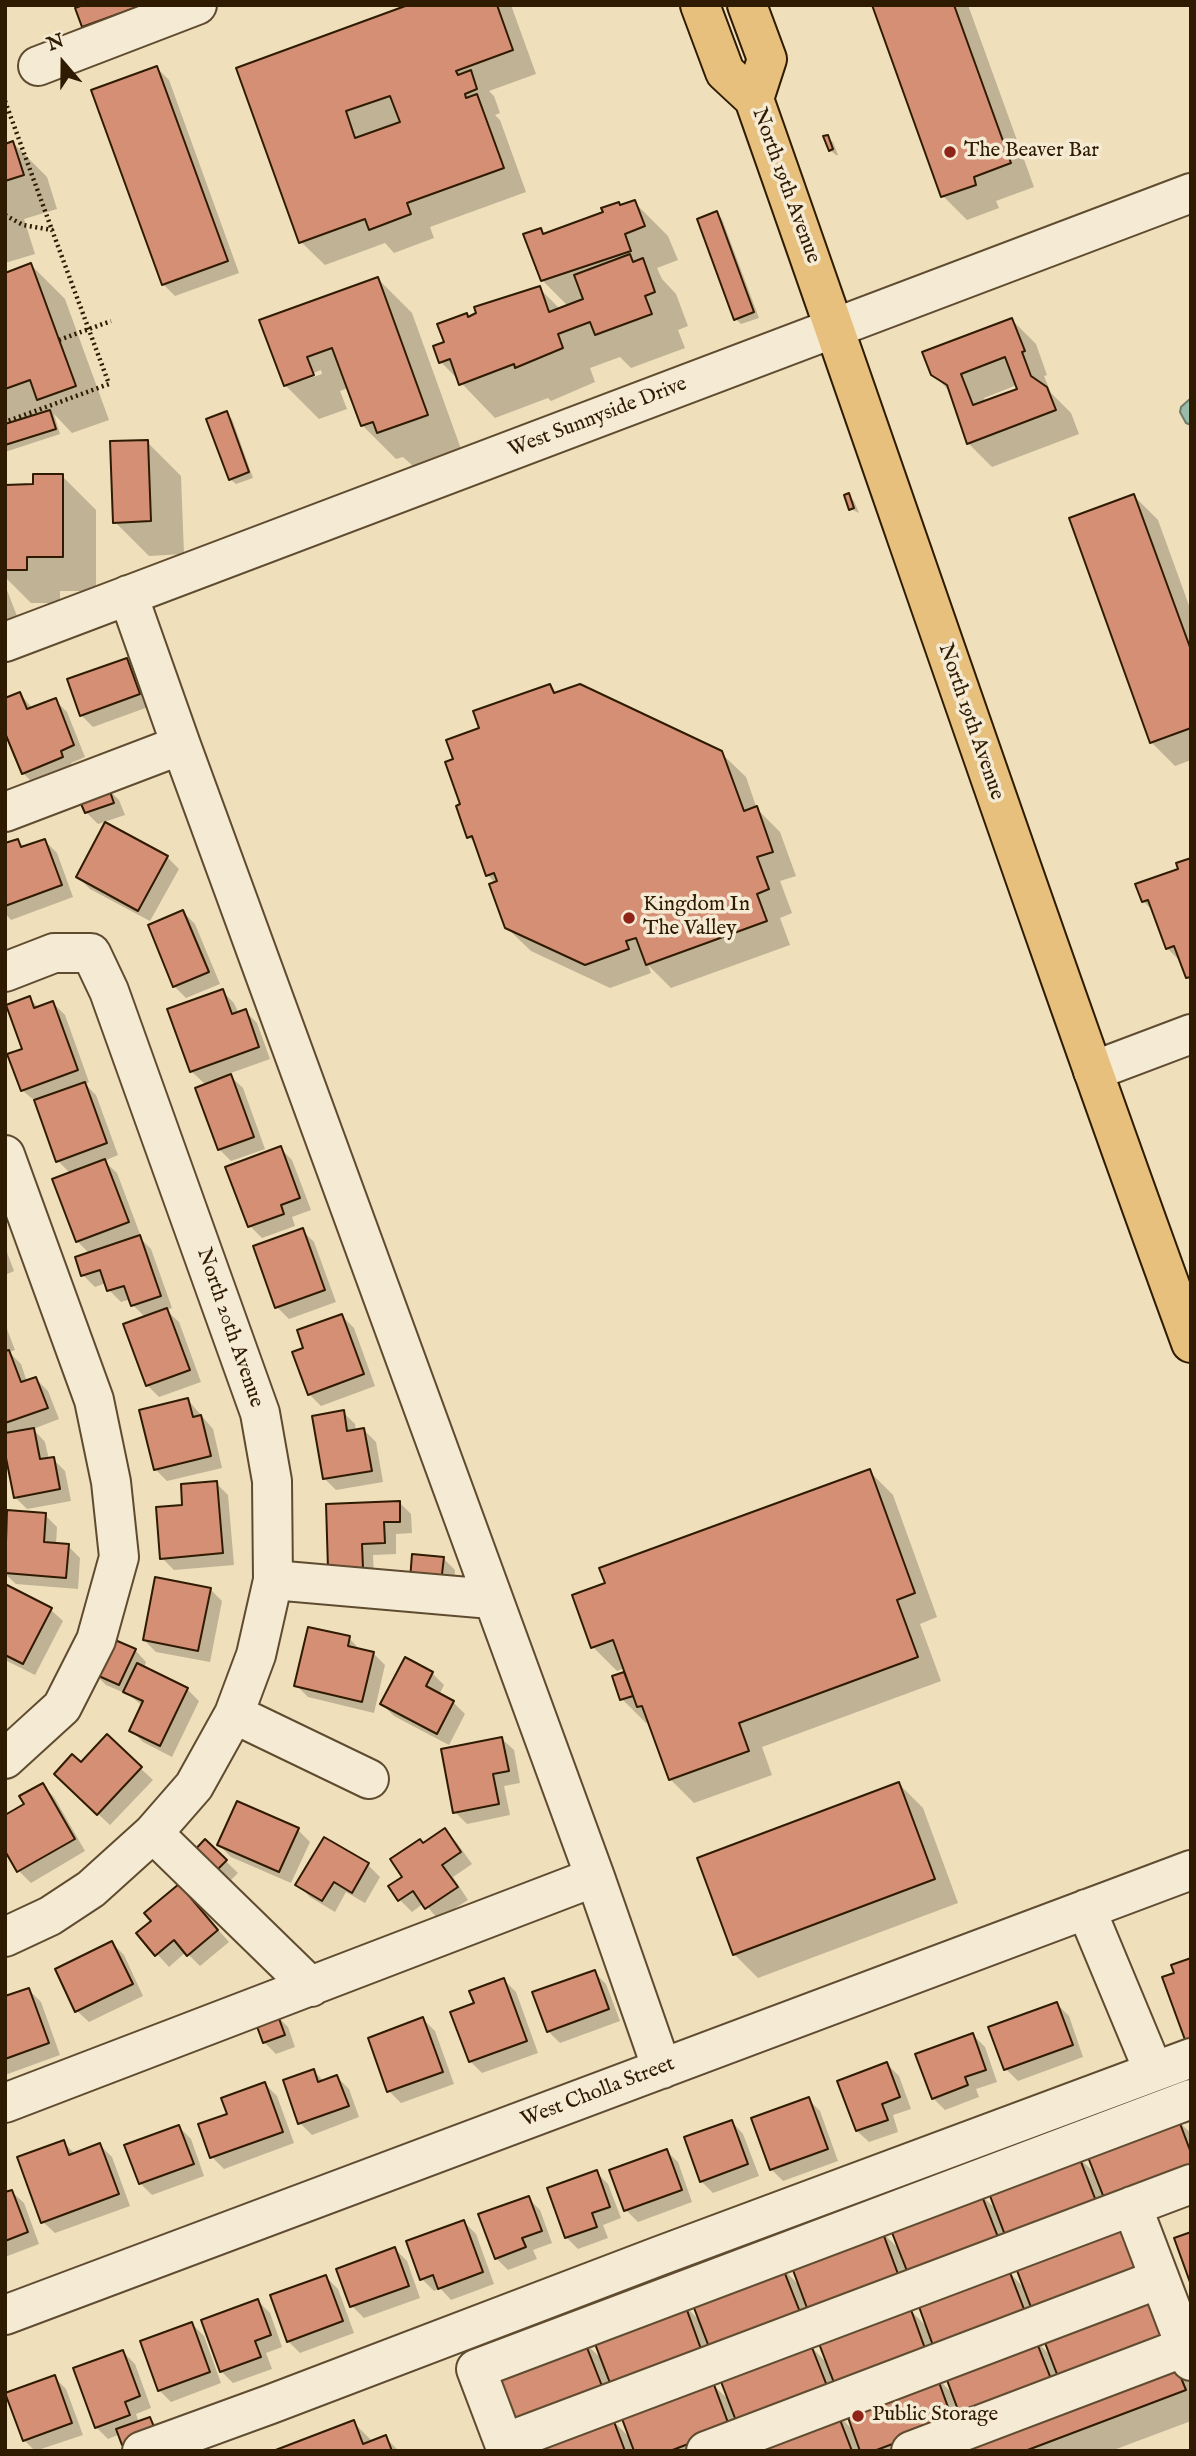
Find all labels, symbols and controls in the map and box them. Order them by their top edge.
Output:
north arrow [28,28,98,98]
text: N [44,29,68,57]
street label: North 19th Avenue [745,105,825,267]
place label: The Beaver Bar [964,139,1099,165]
marker: The Beaver Bar [942,144,958,160]
street label: West Sunnyside Drive [505,372,691,464]
street label: North 19th Avenue [931,641,1009,803]
place label: Kingdom In The Valley [643,893,750,943]
marker: Kingdom In The Valley [621,910,637,926]
street label: North 20th Avenue [190,1245,268,1411]
street label: West Cholla Street [518,2052,678,2134]
place label: Public Storage [872,2403,998,2429]
marker: Public Storage [850,2408,866,2424]

